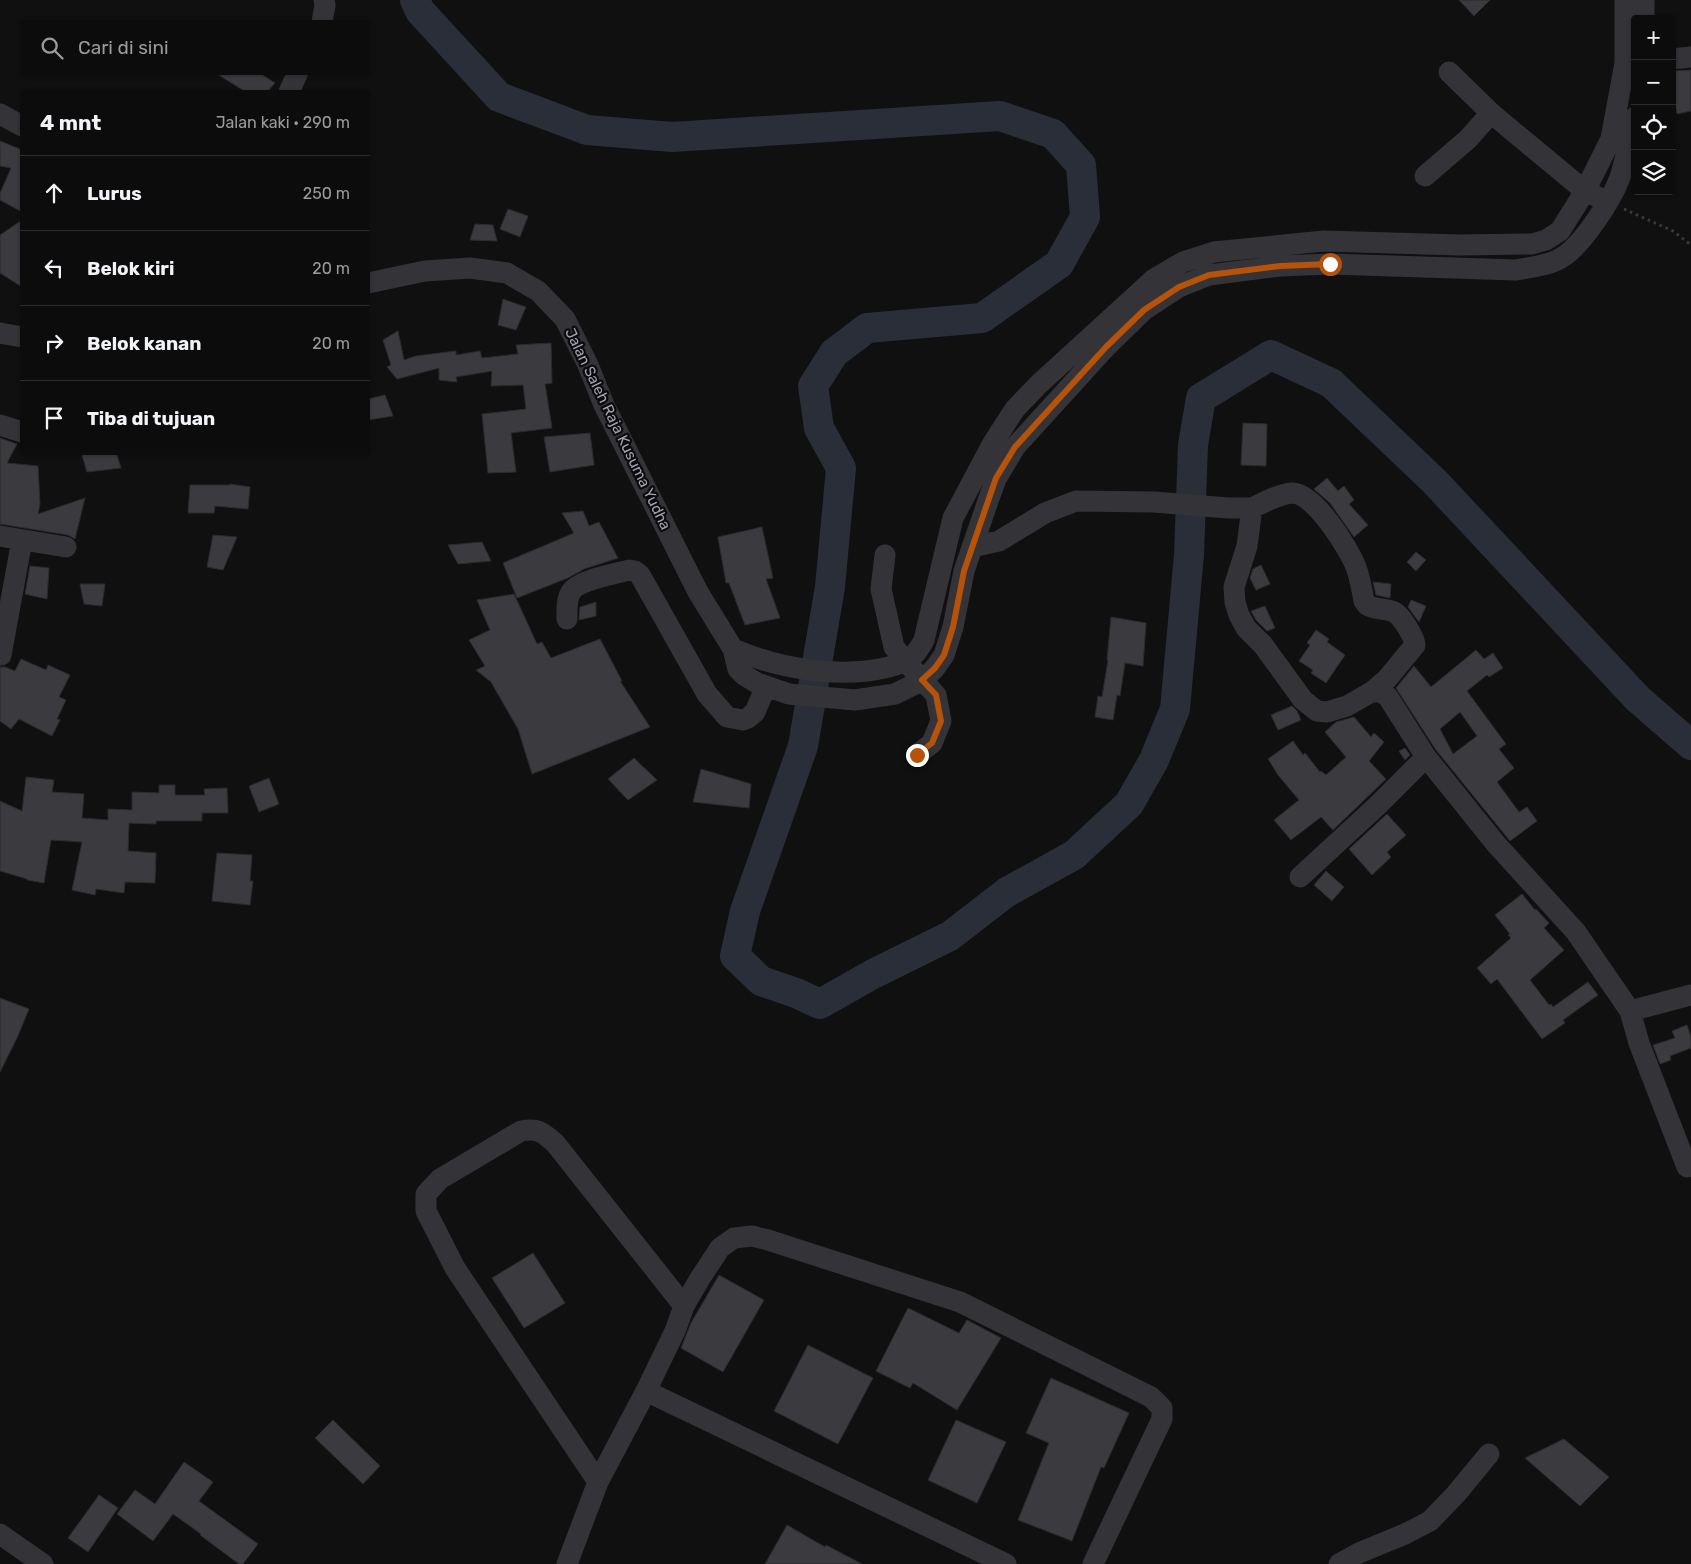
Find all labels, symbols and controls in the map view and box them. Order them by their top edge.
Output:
map controls [1631,15,1676,195]
button: + [1631,15,1676,60]
search box [20,20,370,75]
icon: search [38,34,66,62]
text: Cari di sini [78,36,169,59]
button: − [1631,60,1676,105]
button: locate [1631,105,1676,150]
text: 4 mnt [40,110,101,135]
text: Jalan kaki · 290 m [215,113,350,132]
button: layers [1631,150,1676,195]
icon: ahead [40,179,68,207]
text: Lurus [87,182,142,205]
text: 250 m [303,184,350,203]
route start [1319,253,1342,276]
icon: left [40,254,68,282]
text: Belok kiri [87,257,174,280]
text: 20 m [312,259,350,278]
street label: Jalan Saleh Raja Kusuma Yudha [561,325,675,533]
icon: right [40,329,68,357]
text: Belok kanan [87,332,202,355]
text: 20 m [312,334,350,353]
icon: arrive [40,404,68,432]
text: Tiba di tujuan [87,407,215,430]
route end [906,744,929,767]

